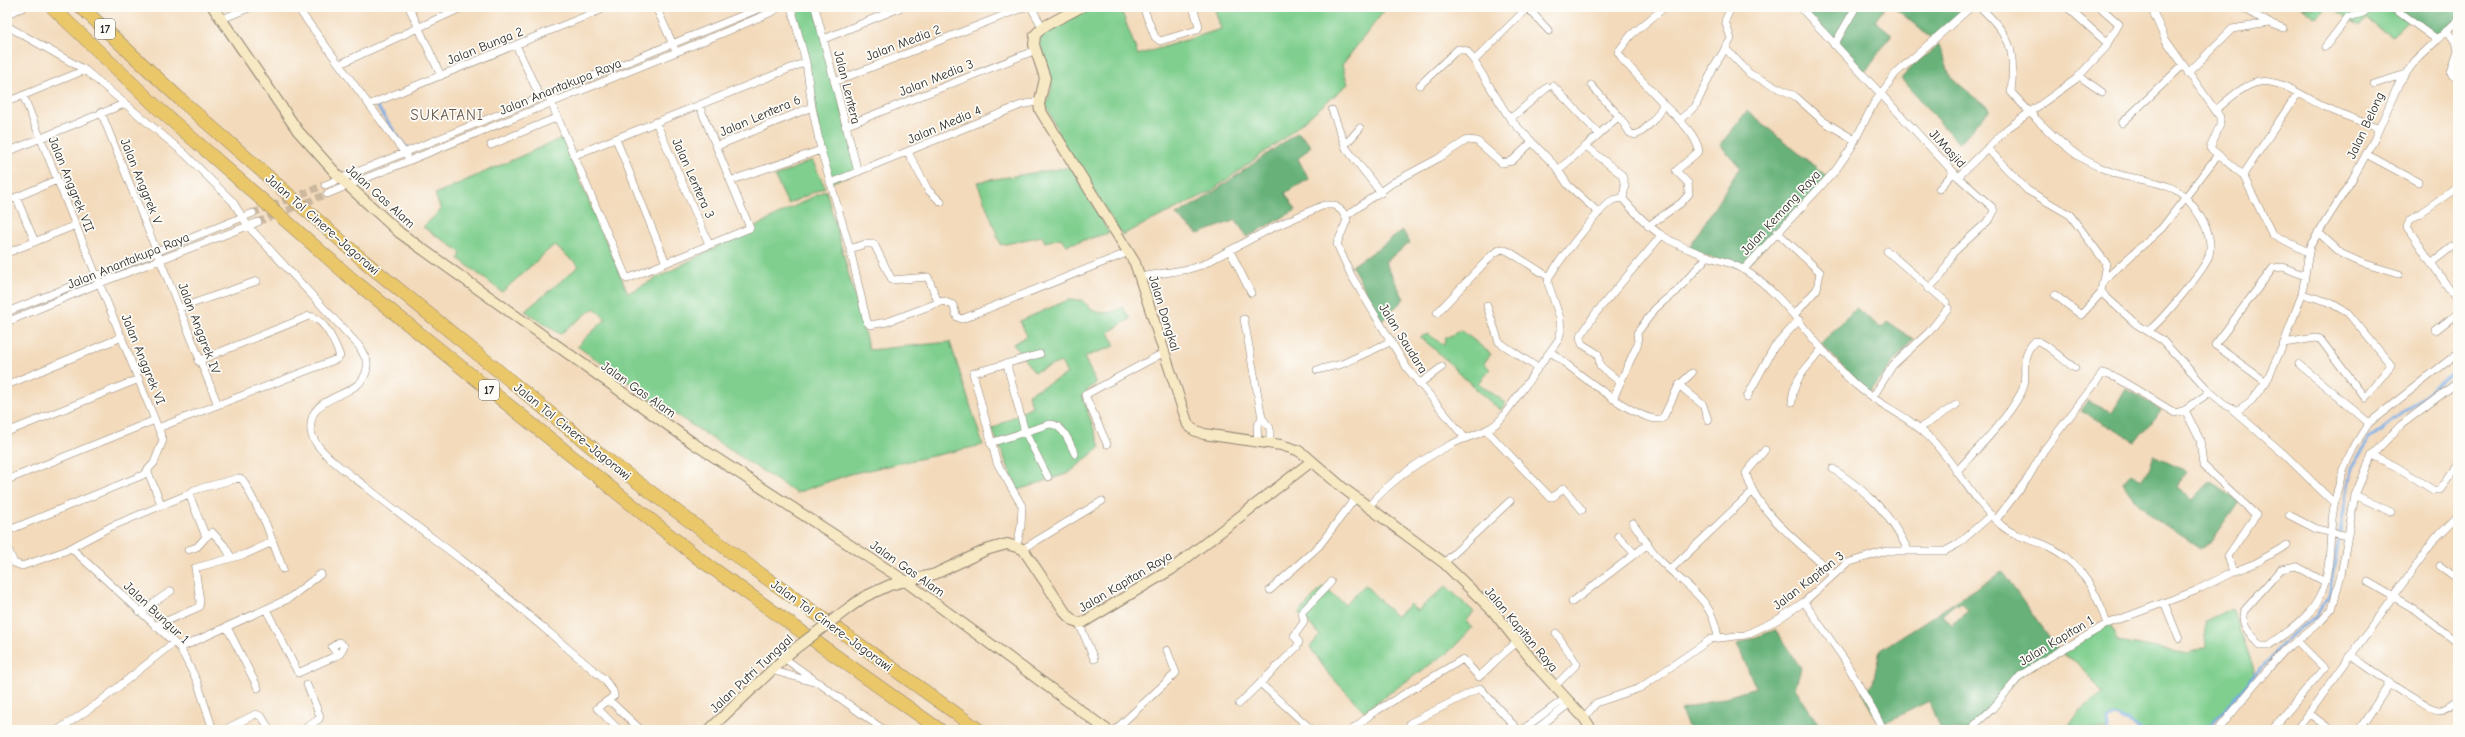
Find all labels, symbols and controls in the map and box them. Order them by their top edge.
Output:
road number: 17 [95,19,115,39]
street label: Jalan Media 2 [864,21,943,64]
street label: Jalan Bunga 2 [445,23,525,67]
street label: Jalan Lentera [831,49,864,125]
street label: Jalan Anantakupa Raya [497,55,623,118]
street label: Jalan Media 3 [897,56,975,99]
street label: Jalan Belong [2343,89,2387,161]
street label: Jalan Lentera 6 [717,92,803,139]
street label: Jalan Media 4 [905,102,983,147]
district label: SUKATANI [410,106,484,124]
street label: Jl.Masjid [1926,126,1969,171]
street label: Jalan Anggrek VII [46,134,97,234]
street label: Jalan Anggrek V [117,136,166,226]
street label: Jalan Lentera 3 [669,136,718,221]
street label: Jalan Gas Alam [343,162,418,231]
street label: Jalan Kemang Raya [1737,167,1823,258]
street label: Jalan Tol Cinere–Jagorawi [263,171,383,278]
street label: Jalan Anantakupa Raya [65,229,191,292]
street label: Jalan Dongkal [1146,273,1183,353]
street label: Jalan Anggrek IV [175,280,224,376]
street label: Jalan Saudara [1376,301,1431,376]
street label: Jalan Anggrek VI [119,312,169,407]
street label: Jalan Gas Alam [599,358,679,421]
road number: 17 [479,380,499,400]
street label: Jalan Tol Cinere–Jagorawi [511,380,634,483]
street label: Jalan Gas Alam [868,537,948,600]
street label: Jalan Kapitan Raya [1076,548,1174,615]
street label: Jalan Kapitan 3 [1770,548,1847,613]
street label: Jalan Tol Cinere–Jagorawi [768,576,895,674]
street label: Jalan Bungur 1 [121,578,192,646]
street label: Jalan Kapitan Raya [1482,584,1561,675]
street label: Jalan Kapitan 1 [2016,612,2096,669]
street label: Jalan Putri Tunggal [707,631,796,716]

